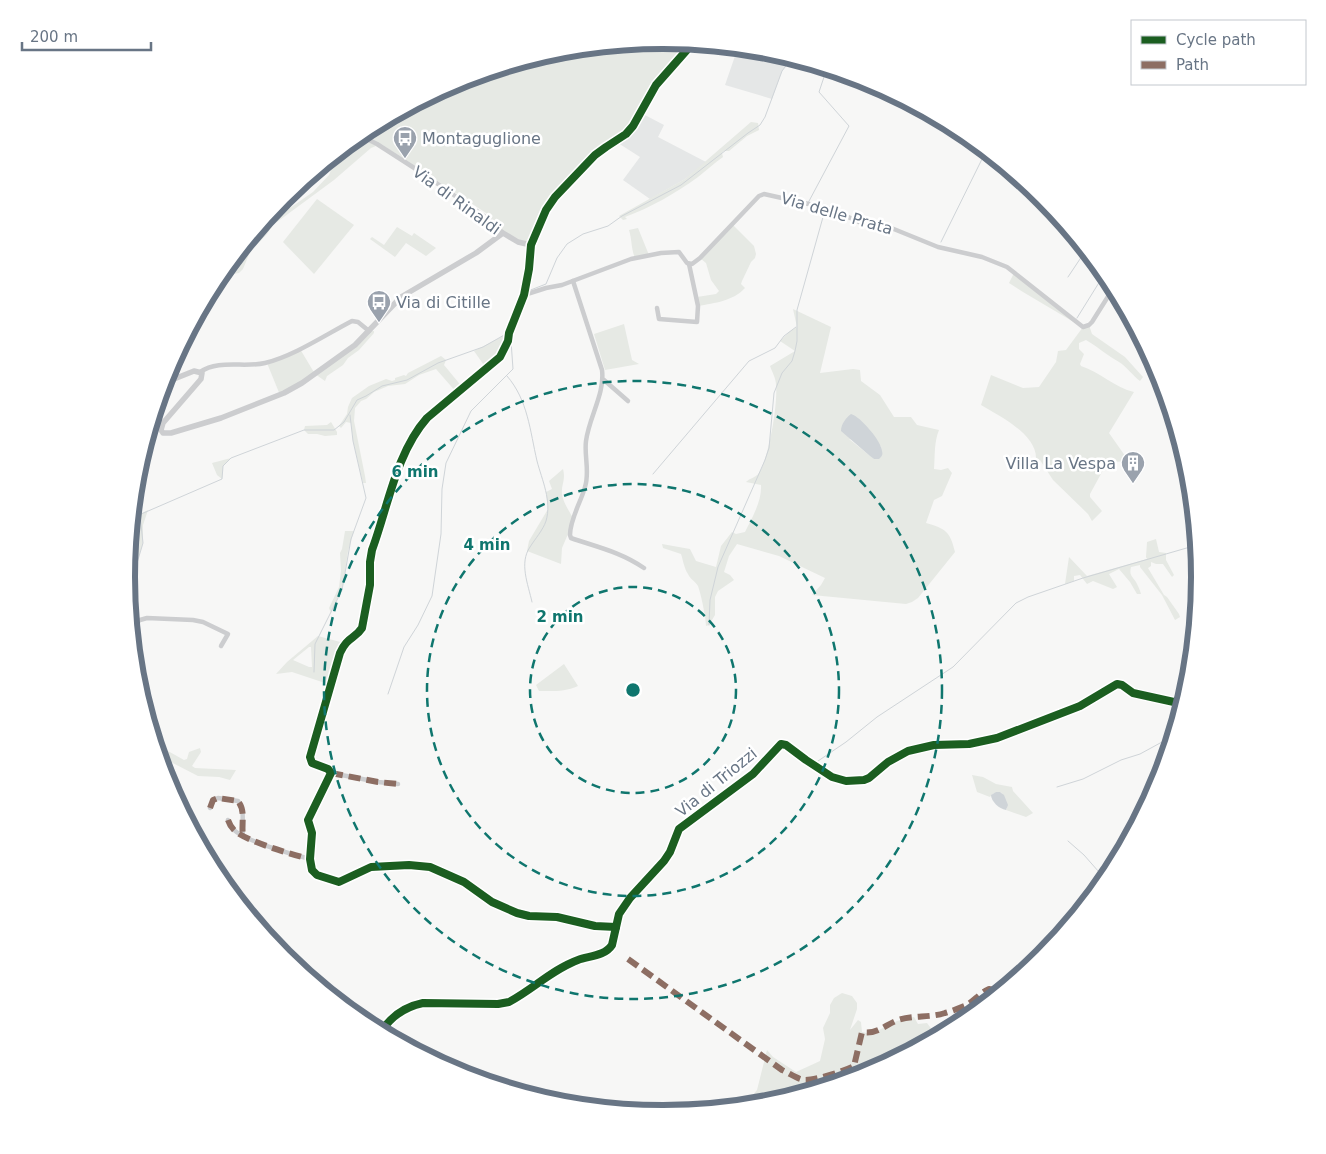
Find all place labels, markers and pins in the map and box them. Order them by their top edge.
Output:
bus stop icon: Montaguglione [392,125,418,159]
place label: Montaguglione [422,129,541,148]
bus stop icon: Via di Citille [366,289,392,323]
place label: Via di Citille [396,293,491,312]
building icon: Villa La Vespa [1120,450,1146,484]
place label: Villa La Vespa [1006,454,1116,473]
centre of rings [624,681,642,699]

